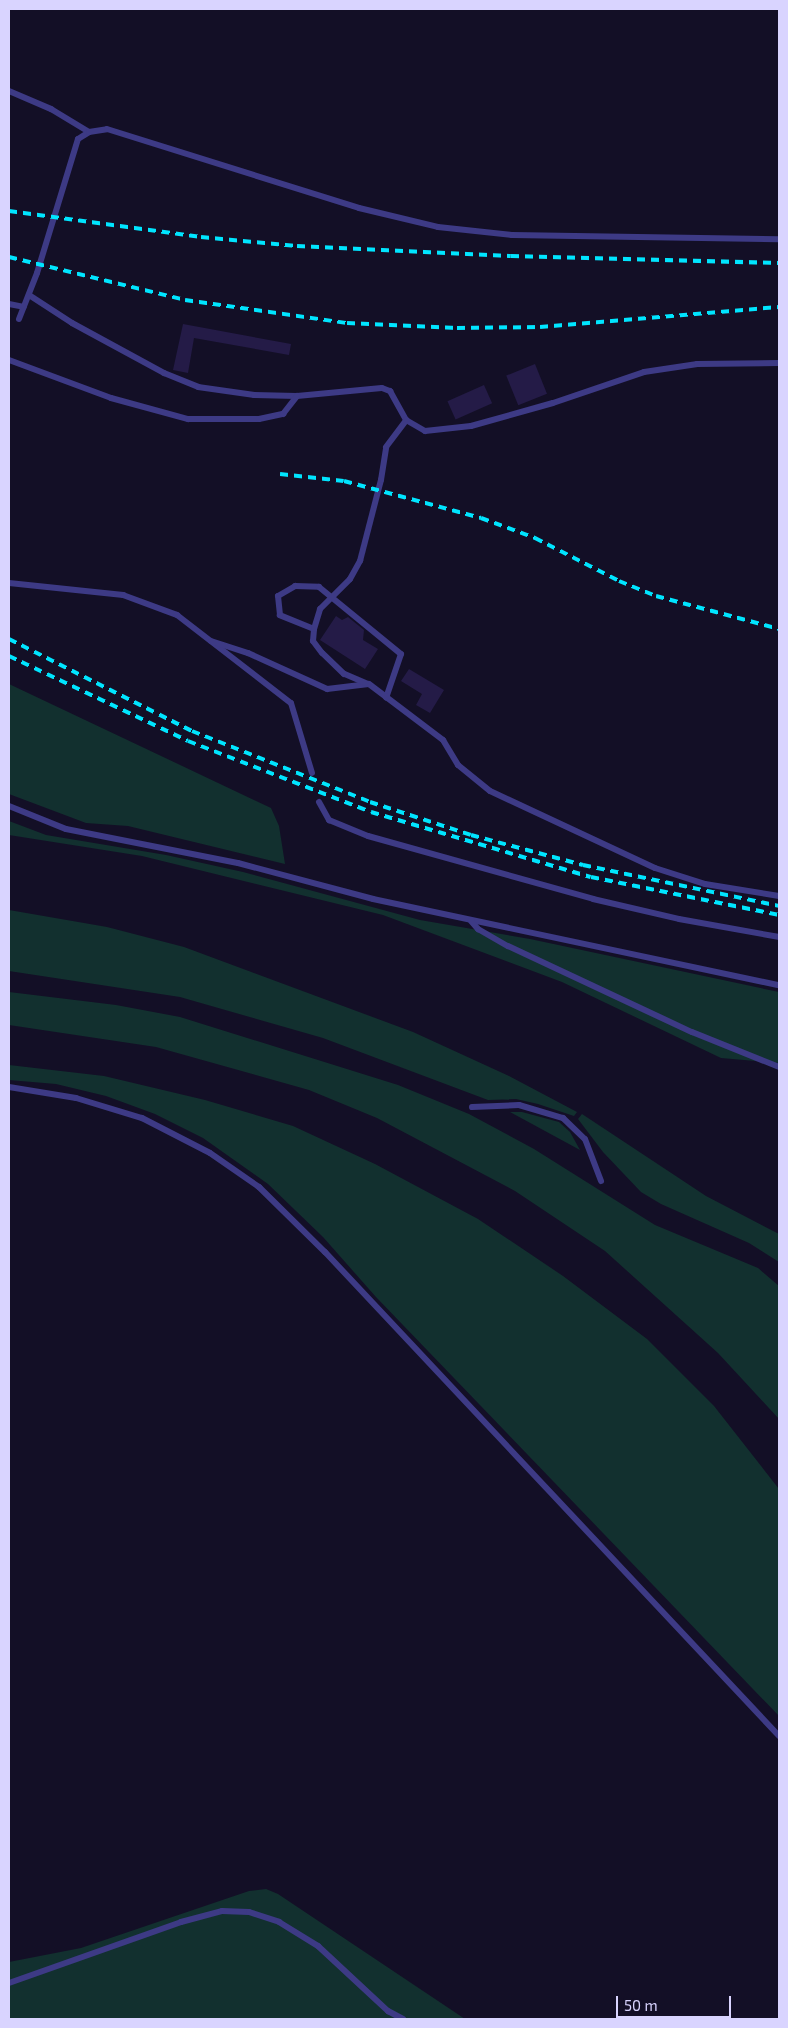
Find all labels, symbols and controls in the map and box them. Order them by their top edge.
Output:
scale bar [618,1986,733,2018]
text: 50 m [624,1996,658,2014]

